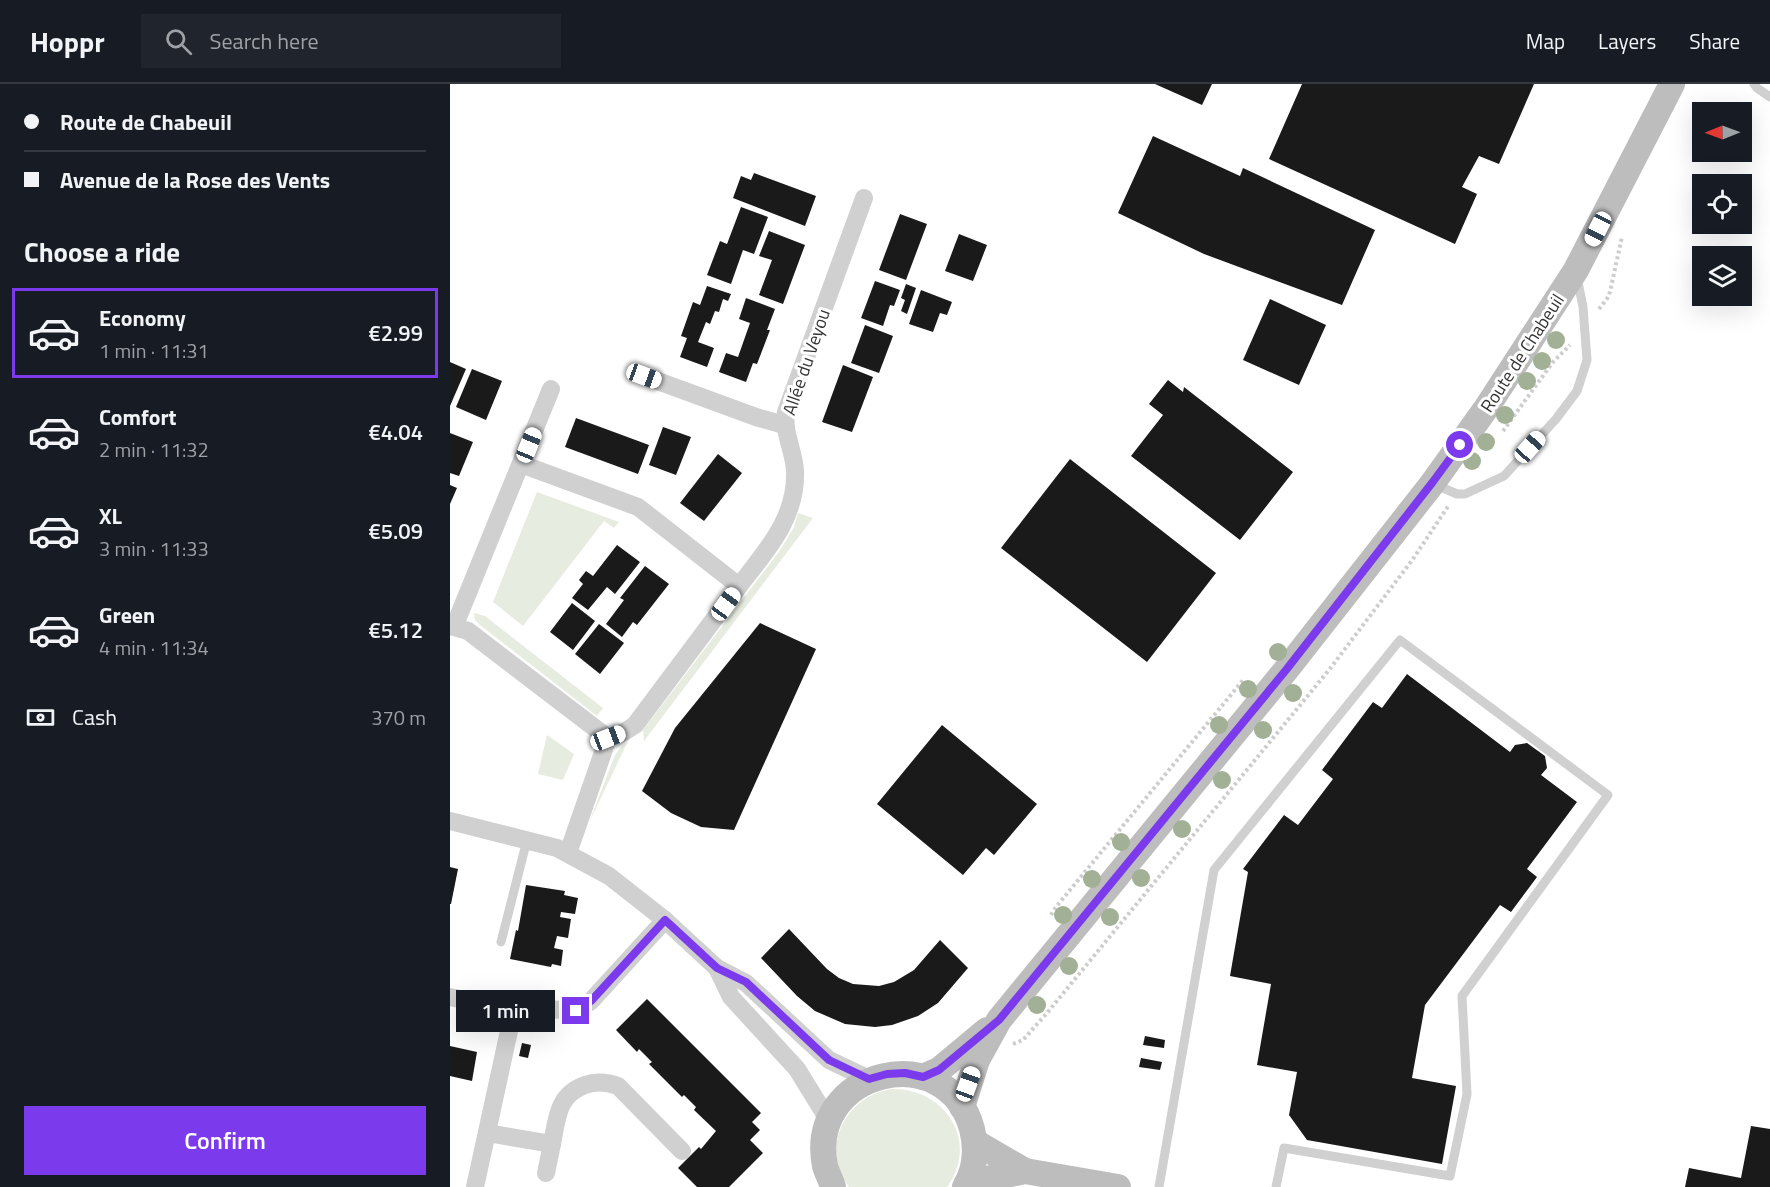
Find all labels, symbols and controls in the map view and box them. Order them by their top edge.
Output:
search box [141,14,561,68]
text: Hoppr [30,20,105,63]
text: Search here [210,24,319,58]
icon: search [162,25,195,58]
text: Map [1526,25,1565,57]
text: Layers [1598,25,1656,57]
text: Share [1689,25,1740,57]
north arrow [1692,102,1752,162]
map controls [1692,102,1752,306]
text: Route de Chabeuil [60,105,232,139]
text: Avenue de la Rose des Vents [60,163,330,197]
button: locate [1692,174,1752,234]
car [1582,209,1614,249]
text: Choose a ride [24,231,180,272]
button: layers [1692,246,1752,306]
street label: Route de Chabeuil [1473,288,1571,418]
text: Economy [99,301,186,335]
street label: Allée du Veyou [775,305,837,419]
icon: car [27,306,81,360]
text: €2.99 [368,316,423,350]
text: 1 min · 11:31 [99,335,209,366]
car [624,361,664,391]
text: Comfort [99,400,177,434]
icon: car [27,405,81,459]
text: €4.04 [368,415,423,449]
car [514,425,544,465]
car [1511,428,1549,466]
route start [1446,431,1473,458]
text: 2 min · 11:32 [99,434,209,465]
text: XL [99,499,122,533]
icon: car [27,504,81,558]
text: €5.09 [368,514,423,548]
text: 3 min · 11:33 [99,533,209,564]
car [708,584,744,624]
text: Green [99,598,155,632]
icon: car [27,603,81,657]
text: €5.12 [368,613,423,647]
text: 4 min · 11:34 [99,632,209,663]
text: Cash [72,700,117,734]
icon: cash [24,701,57,734]
text: 370 m [371,702,426,733]
car [588,723,628,753]
callout: 1 min [456,990,555,1032]
text: 1 min [481,995,530,1026]
route end [562,997,589,1024]
car [953,1064,983,1104]
button: Confirm [24,1106,426,1175]

